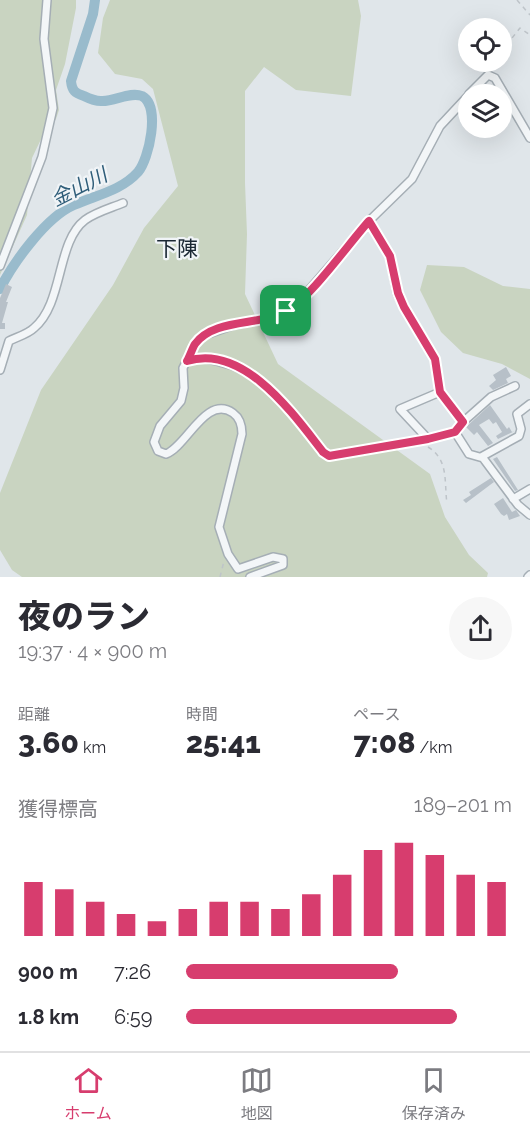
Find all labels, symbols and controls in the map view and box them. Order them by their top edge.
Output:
map controls [458,18,512,138]
button: locate [458,18,512,72]
button: layers [458,84,512,138]
water label: 金山川 [47,162,113,211]
district label: 下陳 [156,236,198,261]
pin [260,285,311,336]
icon: arrive [269,294,302,327]
text: 夜のラン [18,597,150,636]
button: share [449,597,512,660]
text: 19:37 · 4 × 900 m [18,639,167,663]
text: 距離 [18,705,50,724]
text: 時間 [186,705,218,724]
text: ペース [353,705,401,724]
text: 3.60 [18,725,79,760]
text: 25:41 [186,725,261,760]
text: 7:08 [353,725,415,760]
text: km [79,738,106,757]
text: /km [415,738,452,757]
text: 189–201 m [414,793,512,817]
text: 獲得標高 [18,797,98,821]
text: 900 m [18,960,78,984]
text: 7:26 [114,960,151,984]
text: 1.8 km [18,1005,79,1029]
text: 6:59 [114,1005,152,1029]
tab: ホーム [64,1064,112,1124]
tab: 地図 [240,1064,273,1124]
tab: 保存済み [402,1064,466,1124]

